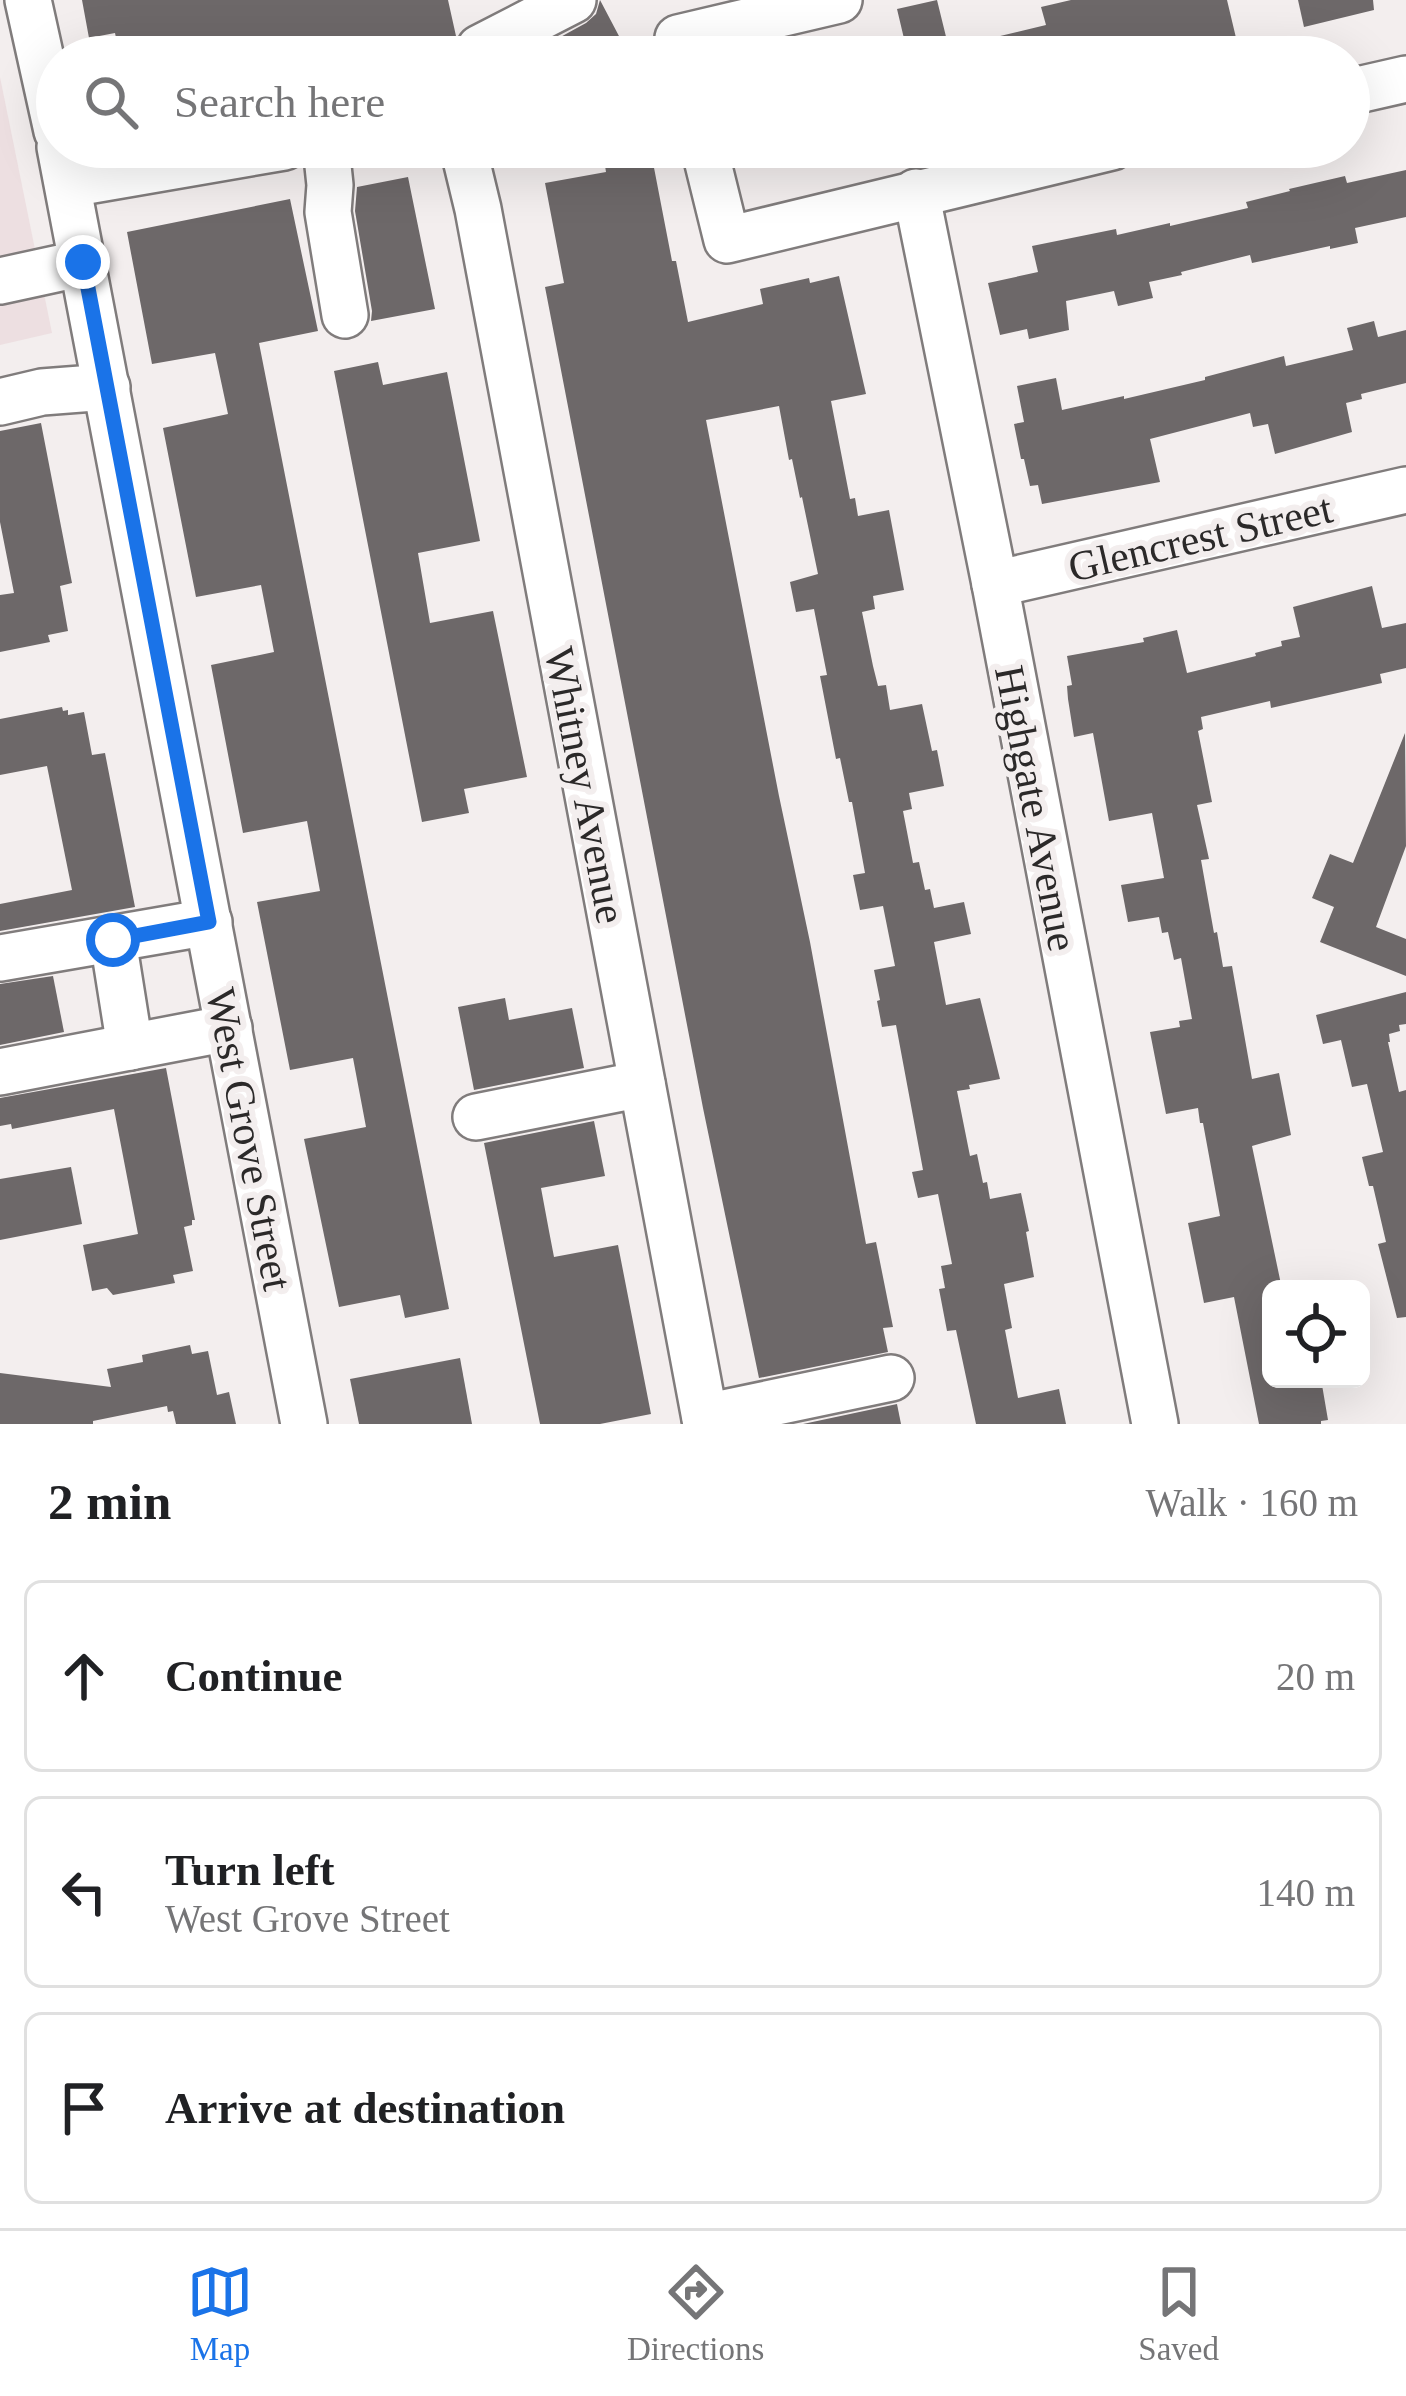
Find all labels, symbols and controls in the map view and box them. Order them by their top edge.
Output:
search box [36,36,1370,168]
icon: search [78,69,144,135]
text: Search here [174,77,385,127]
route end [56,235,110,289]
street label: Glencrest Street [1064,485,1337,591]
street label: Whitney Avenue [536,643,634,927]
street label: Highgate Avenue [986,662,1086,955]
route start [86,913,140,967]
street label: West Grove Street [197,984,301,1295]
map controls [1262,1280,1370,1388]
button: locate [1262,1280,1370,1388]
text: 2 min [48,1474,171,1530]
text: Walk · 160 m [1146,1481,1358,1524]
icon: ahead [51,1643,117,1709]
text: Continue [165,1651,343,1701]
text: 20 m [1276,1655,1355,1698]
text: Turn left [165,1845,335,1895]
icon: left [51,1859,117,1925]
text: 140 m [1256,1871,1355,1914]
text: West Grove Street [165,1897,450,1940]
icon: arrive [51,2075,117,2141]
text: Arrive at destination [165,2083,565,2133]
tab: Map [187,2259,253,2368]
tab: Directions [627,2259,764,2368]
tab: Saved [1138,2259,1219,2368]

